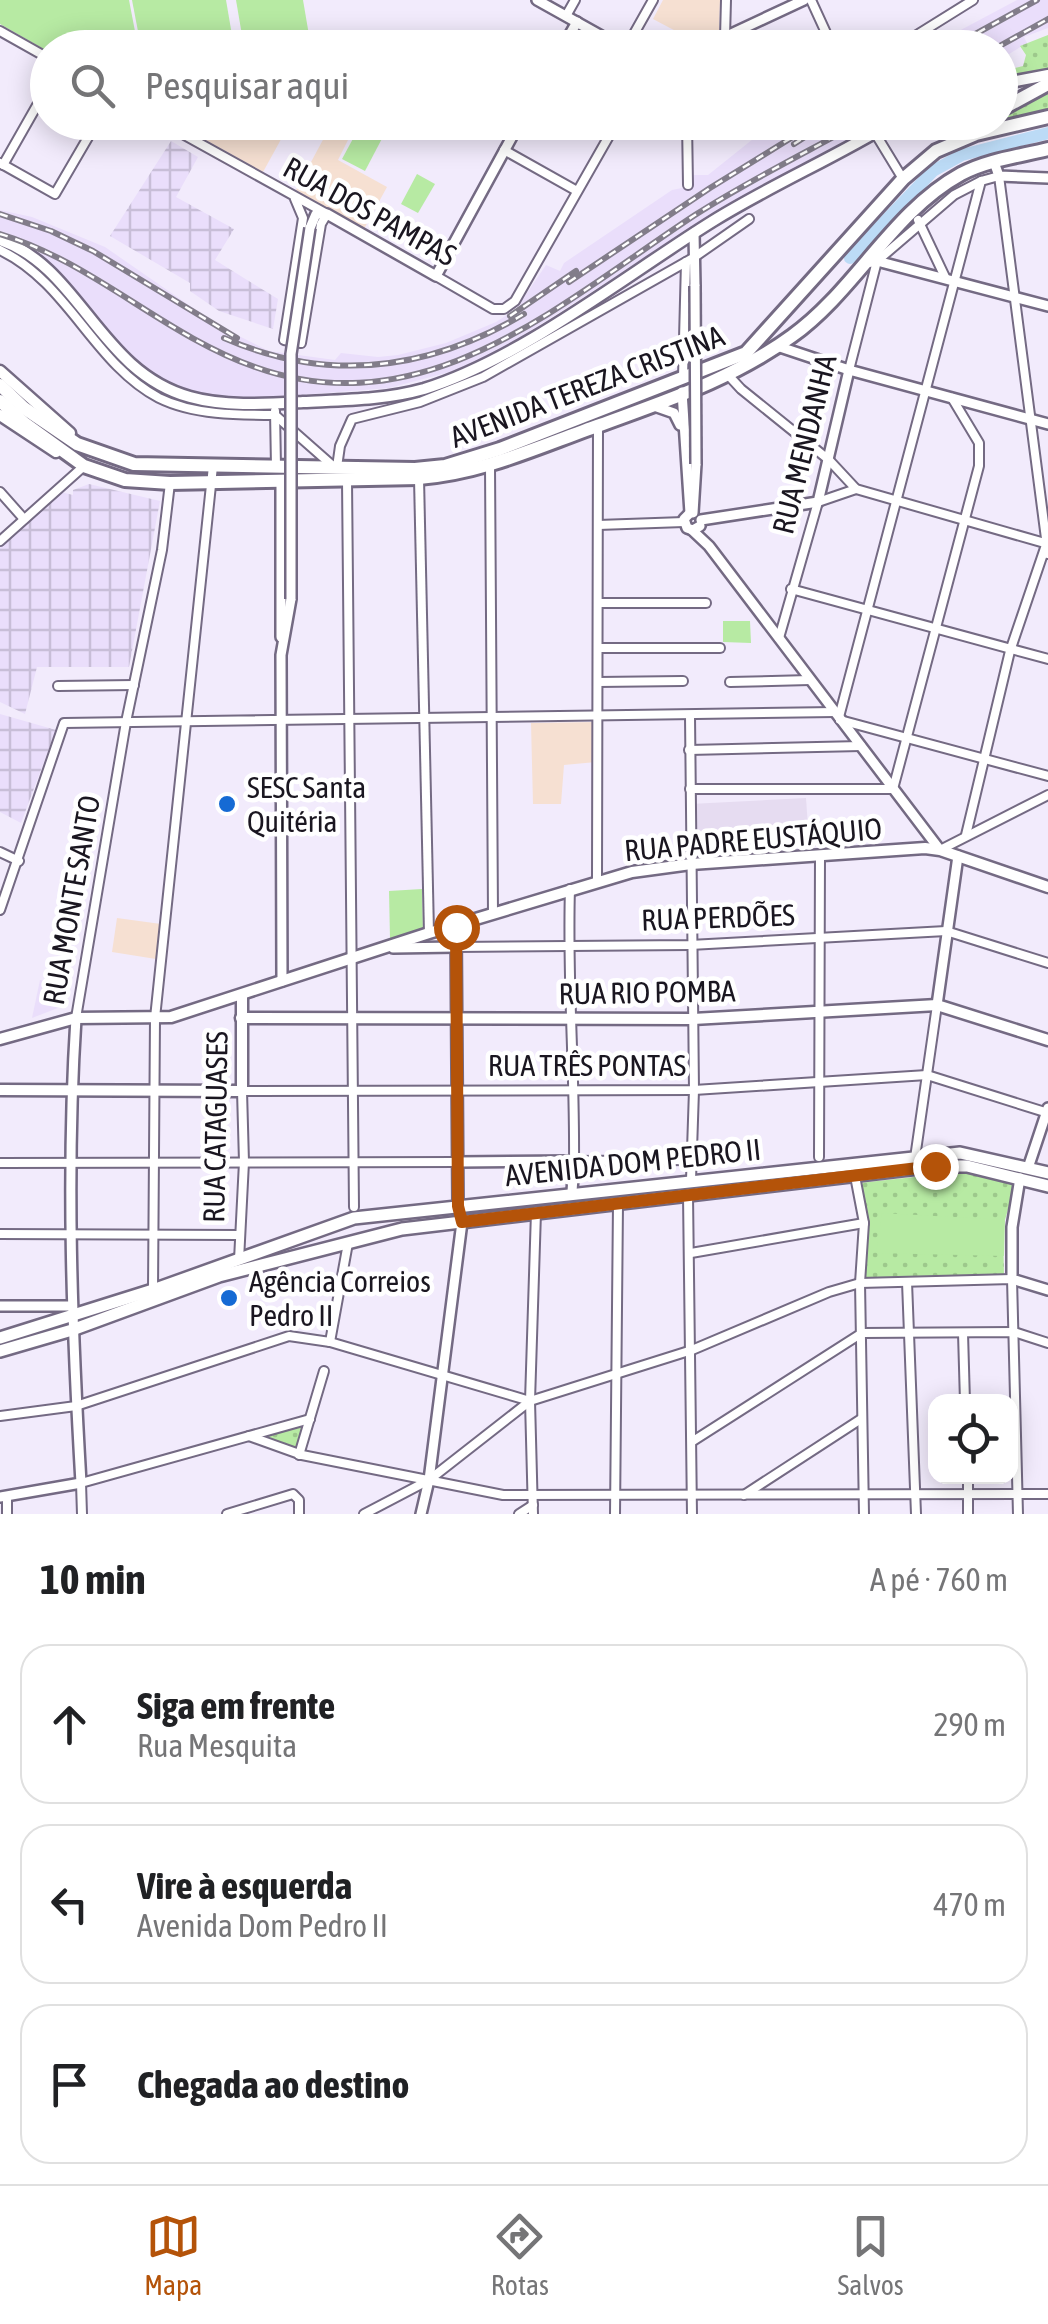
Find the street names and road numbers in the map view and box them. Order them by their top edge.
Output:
street label: RUA DOS PAMPAS [278,150,462,272]
street label: AVENIDA TEREZA CRISTINA [445,318,729,454]
street label: RUA MENDANHA [765,351,843,537]
street label: RUA MONTE SANTO [36,793,106,1007]
street label: RUA PADRE EUSTÁQUIO [623,811,883,867]
street label: RUA PERDÕES [641,897,795,937]
street label: RUA RIO POMBA [558,973,736,1011]
street label: RUA CATAGUASES [196,1031,234,1223]
street label: RUA TRÊS PONTAS [488,1048,686,1082]
street label: AVENIDA DOM PEDRO II [503,1132,763,1192]

